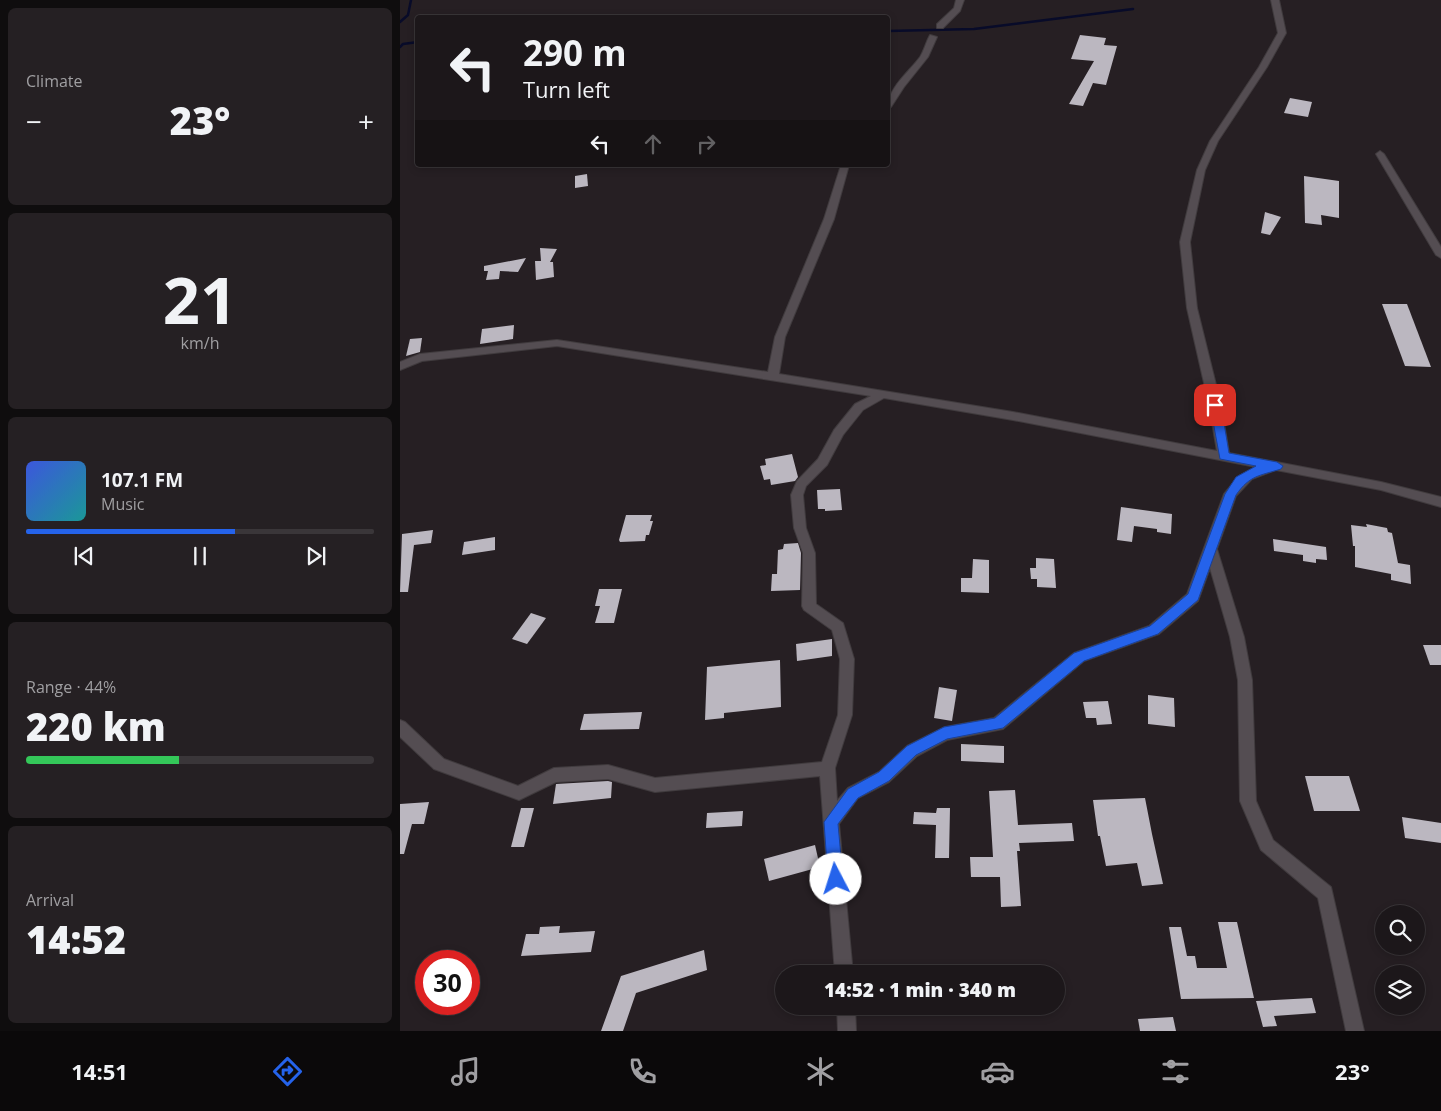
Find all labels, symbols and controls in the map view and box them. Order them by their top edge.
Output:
text: 290 m [523,29,627,76]
icon: left [440,35,505,100]
text: Climate [26,70,83,92]
text: Turn left [523,74,610,104]
text: 23° [170,94,230,146]
text: − [26,102,42,140]
text: + [358,102,374,140]
icon: left [586,130,614,158]
icon: ahead [639,130,667,158]
icon: right [692,130,720,158]
text: 21 [163,255,237,343]
text: km/h [181,332,219,354]
pin [1194,384,1236,426]
icon: arrive [1201,391,1229,419]
text: 107.1 FM [101,467,183,493]
text: Music [101,493,145,515]
icon: previous [70,542,98,570]
icon: pause [186,542,214,570]
icon: next [302,542,330,570]
text: Range · 44% [26,676,116,698]
text: 220 km [26,700,166,752]
position arrow [809,852,861,904]
text: Arrival [26,889,74,911]
map controls [1375,905,1425,1015]
button: search [1375,905,1425,955]
text: 14:52 [26,913,126,965]
speed limit sign: 30 [415,950,480,1015]
button: layers [1375,965,1425,1015]
text: 14:52 · 1 min · 340 m [824,977,1016,1003]
icon: directions [270,1054,305,1089]
icon: music [448,1054,483,1089]
icon: phone [625,1054,660,1089]
icon: climate [803,1054,838,1089]
icon: car [980,1054,1015,1089]
icon: filters [1158,1054,1193,1089]
text: 14:51 [71,1056,128,1086]
text: 23° [1335,1056,1370,1086]

